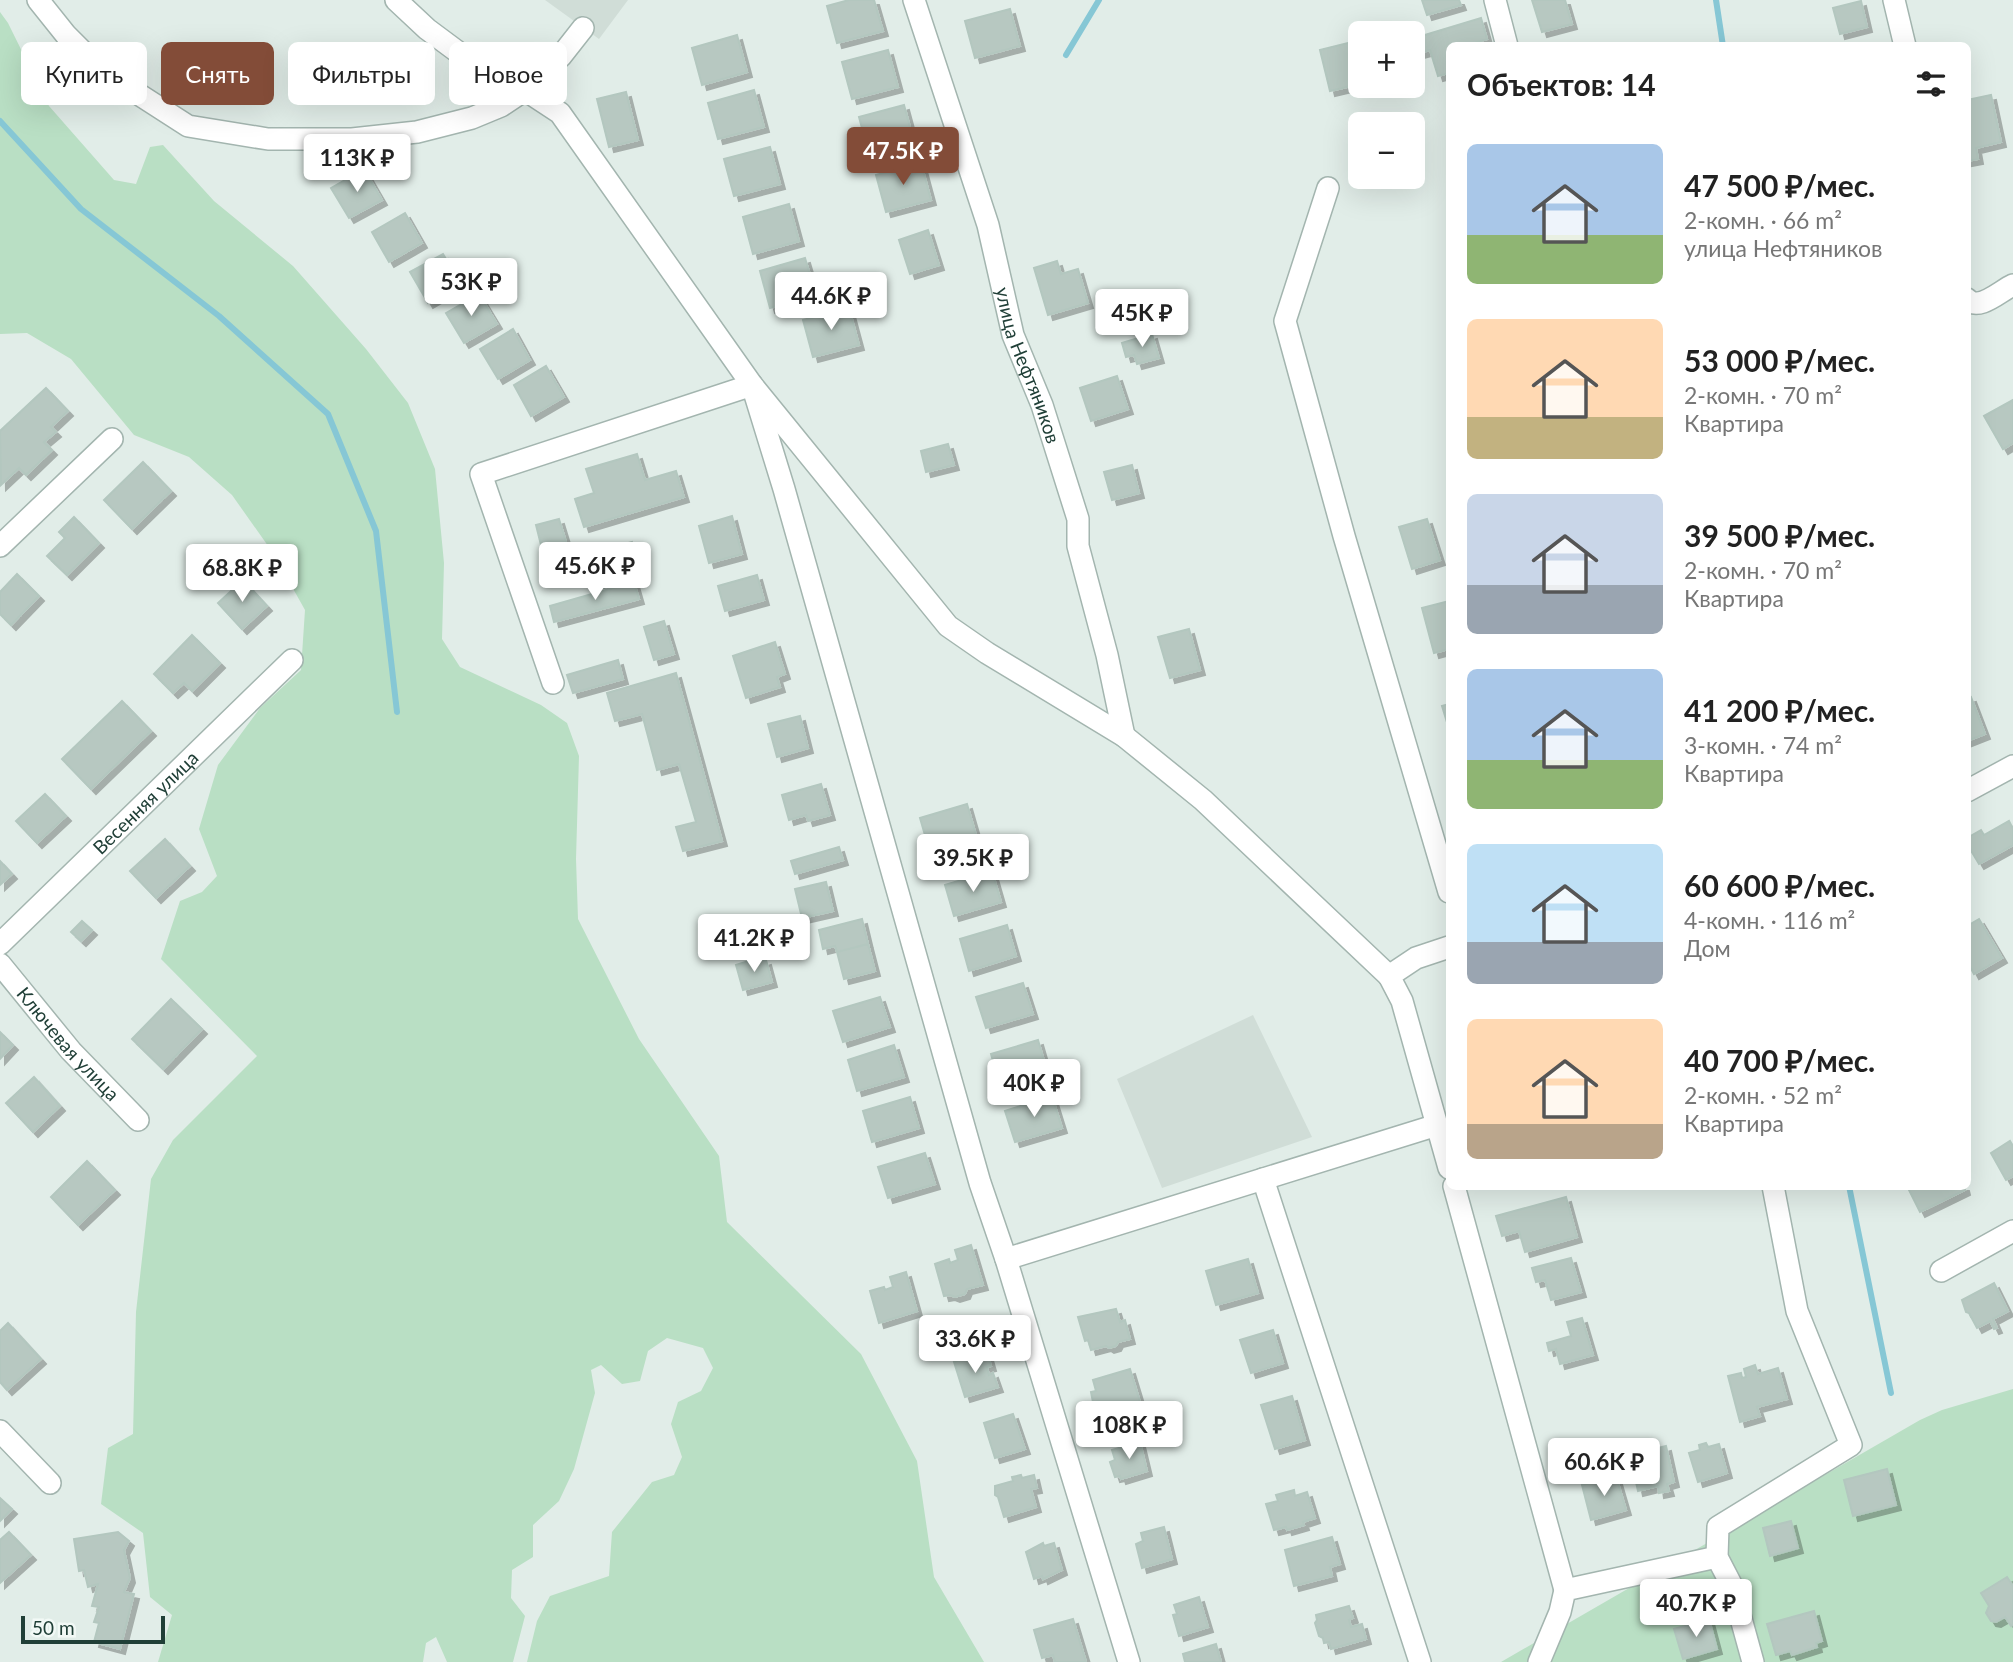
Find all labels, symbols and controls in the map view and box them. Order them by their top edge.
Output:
map controls [1348,21,1425,189]
button: + [1348,21,1425,98]
chip: Купить [21,42,147,105]
chip: Снять [161,42,274,105]
chip: Фильтры [288,42,435,105]
chip: Новое [449,42,567,105]
icon: filters [1912,65,1950,103]
text: Объектов: 14 [1467,66,1656,102]
button: − [1348,112,1425,189]
pin: 47.5K ₽ [838,128,968,187]
pin: 113K ₽ [300,134,414,194]
text: 47.5K ₽ [863,136,943,164]
text: 113K ₽ [320,143,394,171]
text: 47 500 ₽/мес. [1684,167,1875,203]
icon: home [1523,172,1607,256]
text: 2-комн. · 66 m² [1684,206,1842,234]
text: улица Нефтяников [1684,234,1882,262]
pin: 53K ₽ [422,258,520,318]
text: 53K ₽ [440,267,502,295]
pin: 44.6K ₽ [766,272,896,332]
text: 44.6K ₽ [791,281,871,309]
street label: улица Нефтяников [991,285,1065,446]
pin: 45K ₽ [1093,290,1191,349]
text: 45K ₽ [1111,298,1173,326]
text: 53 000 ₽/мес. [1684,342,1875,378]
icon: home [1523,347,1607,431]
text: 2-комн. · 70 m² [1684,381,1842,409]
text: Квартира [1684,409,1784,437]
text: 39 500 ₽/мес. [1684,517,1875,553]
icon: home [1523,522,1607,606]
pin: 45.6K ₽ [530,542,660,602]
pin: 68.8K ₽ [177,544,307,604]
text: 45.6K ₽ [555,551,635,579]
text: 68.8K ₽ [202,553,282,581]
text: 2-комн. · 70 m² [1684,556,1842,584]
text: Квартира [1684,584,1784,612]
text: 41 200 ₽/мес. [1684,692,1875,728]
icon: home [1523,697,1607,781]
text: 3-комн. · 74 m² [1684,731,1842,759]
street label: Весенняя улица [88,746,203,859]
text: Квартира [1684,759,1784,787]
pin: 39.5K ₽ [908,834,1038,894]
text: 39.5K ₽ [933,843,1013,871]
text: 60 600 ₽/мес. [1684,867,1875,903]
icon: home [1523,872,1607,956]
text: 4-комн. · 116 m² [1684,906,1855,934]
pin: 41.2K ₽ [689,914,819,974]
text: 41.2K ₽ [714,923,794,951]
text: Дом [1684,934,1731,962]
street label: Ключевая улица [12,982,125,1105]
text: 40 700 ₽/мес. [1684,1042,1875,1078]
icon: home [1523,1047,1607,1131]
pin: 40K ₽ [985,1060,1083,1119]
text: 40K ₽ [1003,1068,1065,1096]
text: 2-комн. · 52 m² [1684,1081,1842,1109]
text: Квартира [1684,1109,1784,1137]
pin: 33.6K ₽ [910,1316,1040,1375]
text: 33.6K ₽ [935,1324,1015,1352]
pin: 108K ₽ [1072,1402,1186,1461]
text: 108K ₽ [1092,1410,1166,1438]
pin: 60.6K ₽ [1539,1438,1669,1498]
text: 60.6K ₽ [1564,1447,1644,1475]
pin: 40.7K ₽ [1631,1580,1761,1639]
text: 40.7K ₽ [1656,1588,1736,1616]
scale bar [21,1613,164,1645]
text: 50 m [32,1616,75,1639]

